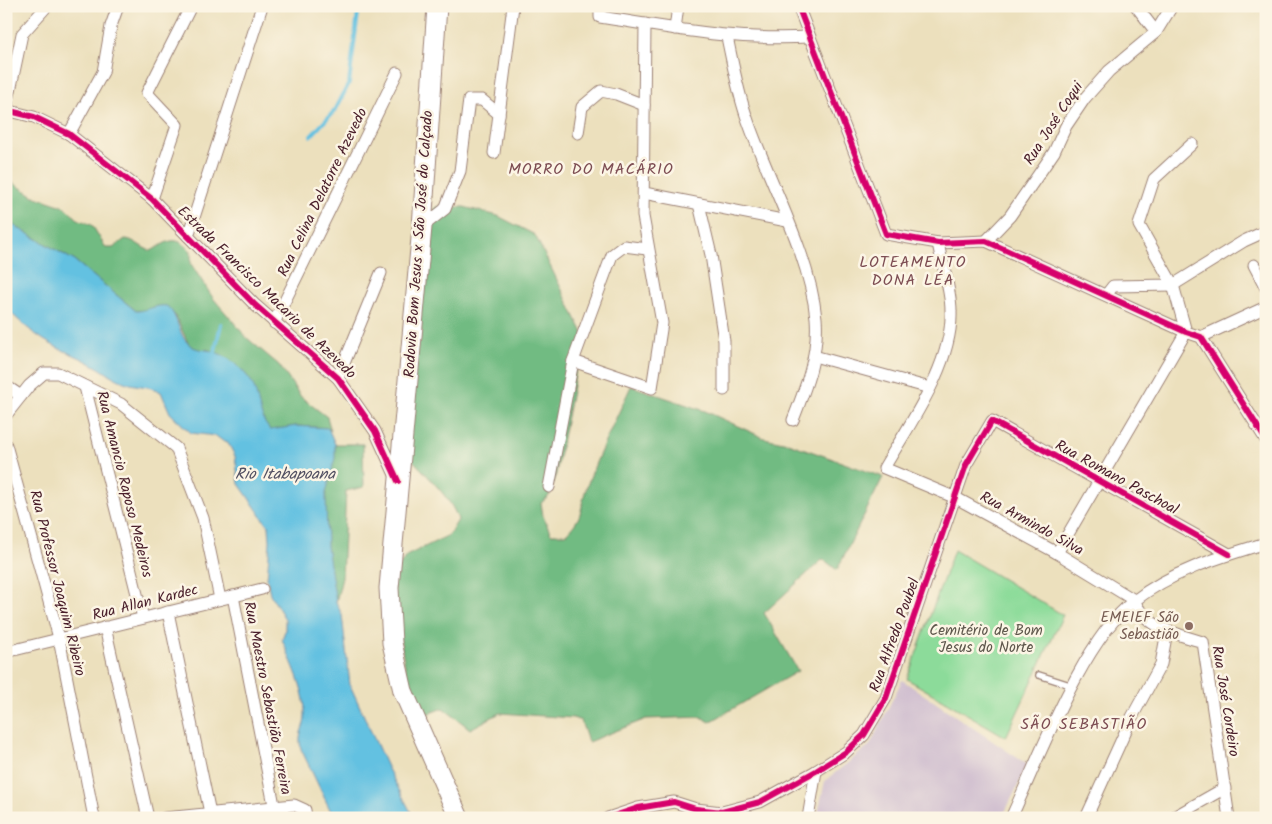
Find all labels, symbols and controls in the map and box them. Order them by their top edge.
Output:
street label: Rua José Coqui [1018,76,1091,170]
street label: Rua Celina Delatorre Azevedo [271,104,374,281]
street label: Rodovia Bom Jesus x São José do Calçado [398,109,440,379]
district label: MORRO DO MACÁRIO [508,157,674,182]
street label: Estrada Francisco Macario de Azevedo [171,200,362,385]
district label: LOTEAMENTO DONA LÉA [859,250,967,293]
street label: Rua Amancio Raposo Medeiros [89,388,159,581]
street label: Rua Romano Paschoal [1050,434,1183,522]
water label: Rio Itabapoana [235,462,336,487]
street label: Rua Armindo Silva [975,485,1088,562]
street label: Rua Professor Joaquim Ribeiro [22,488,92,679]
street label: Rua Alfredo Poubel [863,575,927,696]
street label: Rua Allan Kardec [90,578,201,628]
street label: Rua Maestro Sebastião Ferreira [236,599,298,797]
place label: EMEIEF São Sebastião [1100,606,1179,647]
park label: Cemitério de Bom Jesus do Norte [929,619,1043,660]
marker: EMEIEF São Sebastião [1183,620,1195,632]
street label: Rua José Cordeiro [1204,644,1246,759]
district label: SÃO SEBASTIÃO [1021,712,1147,737]

